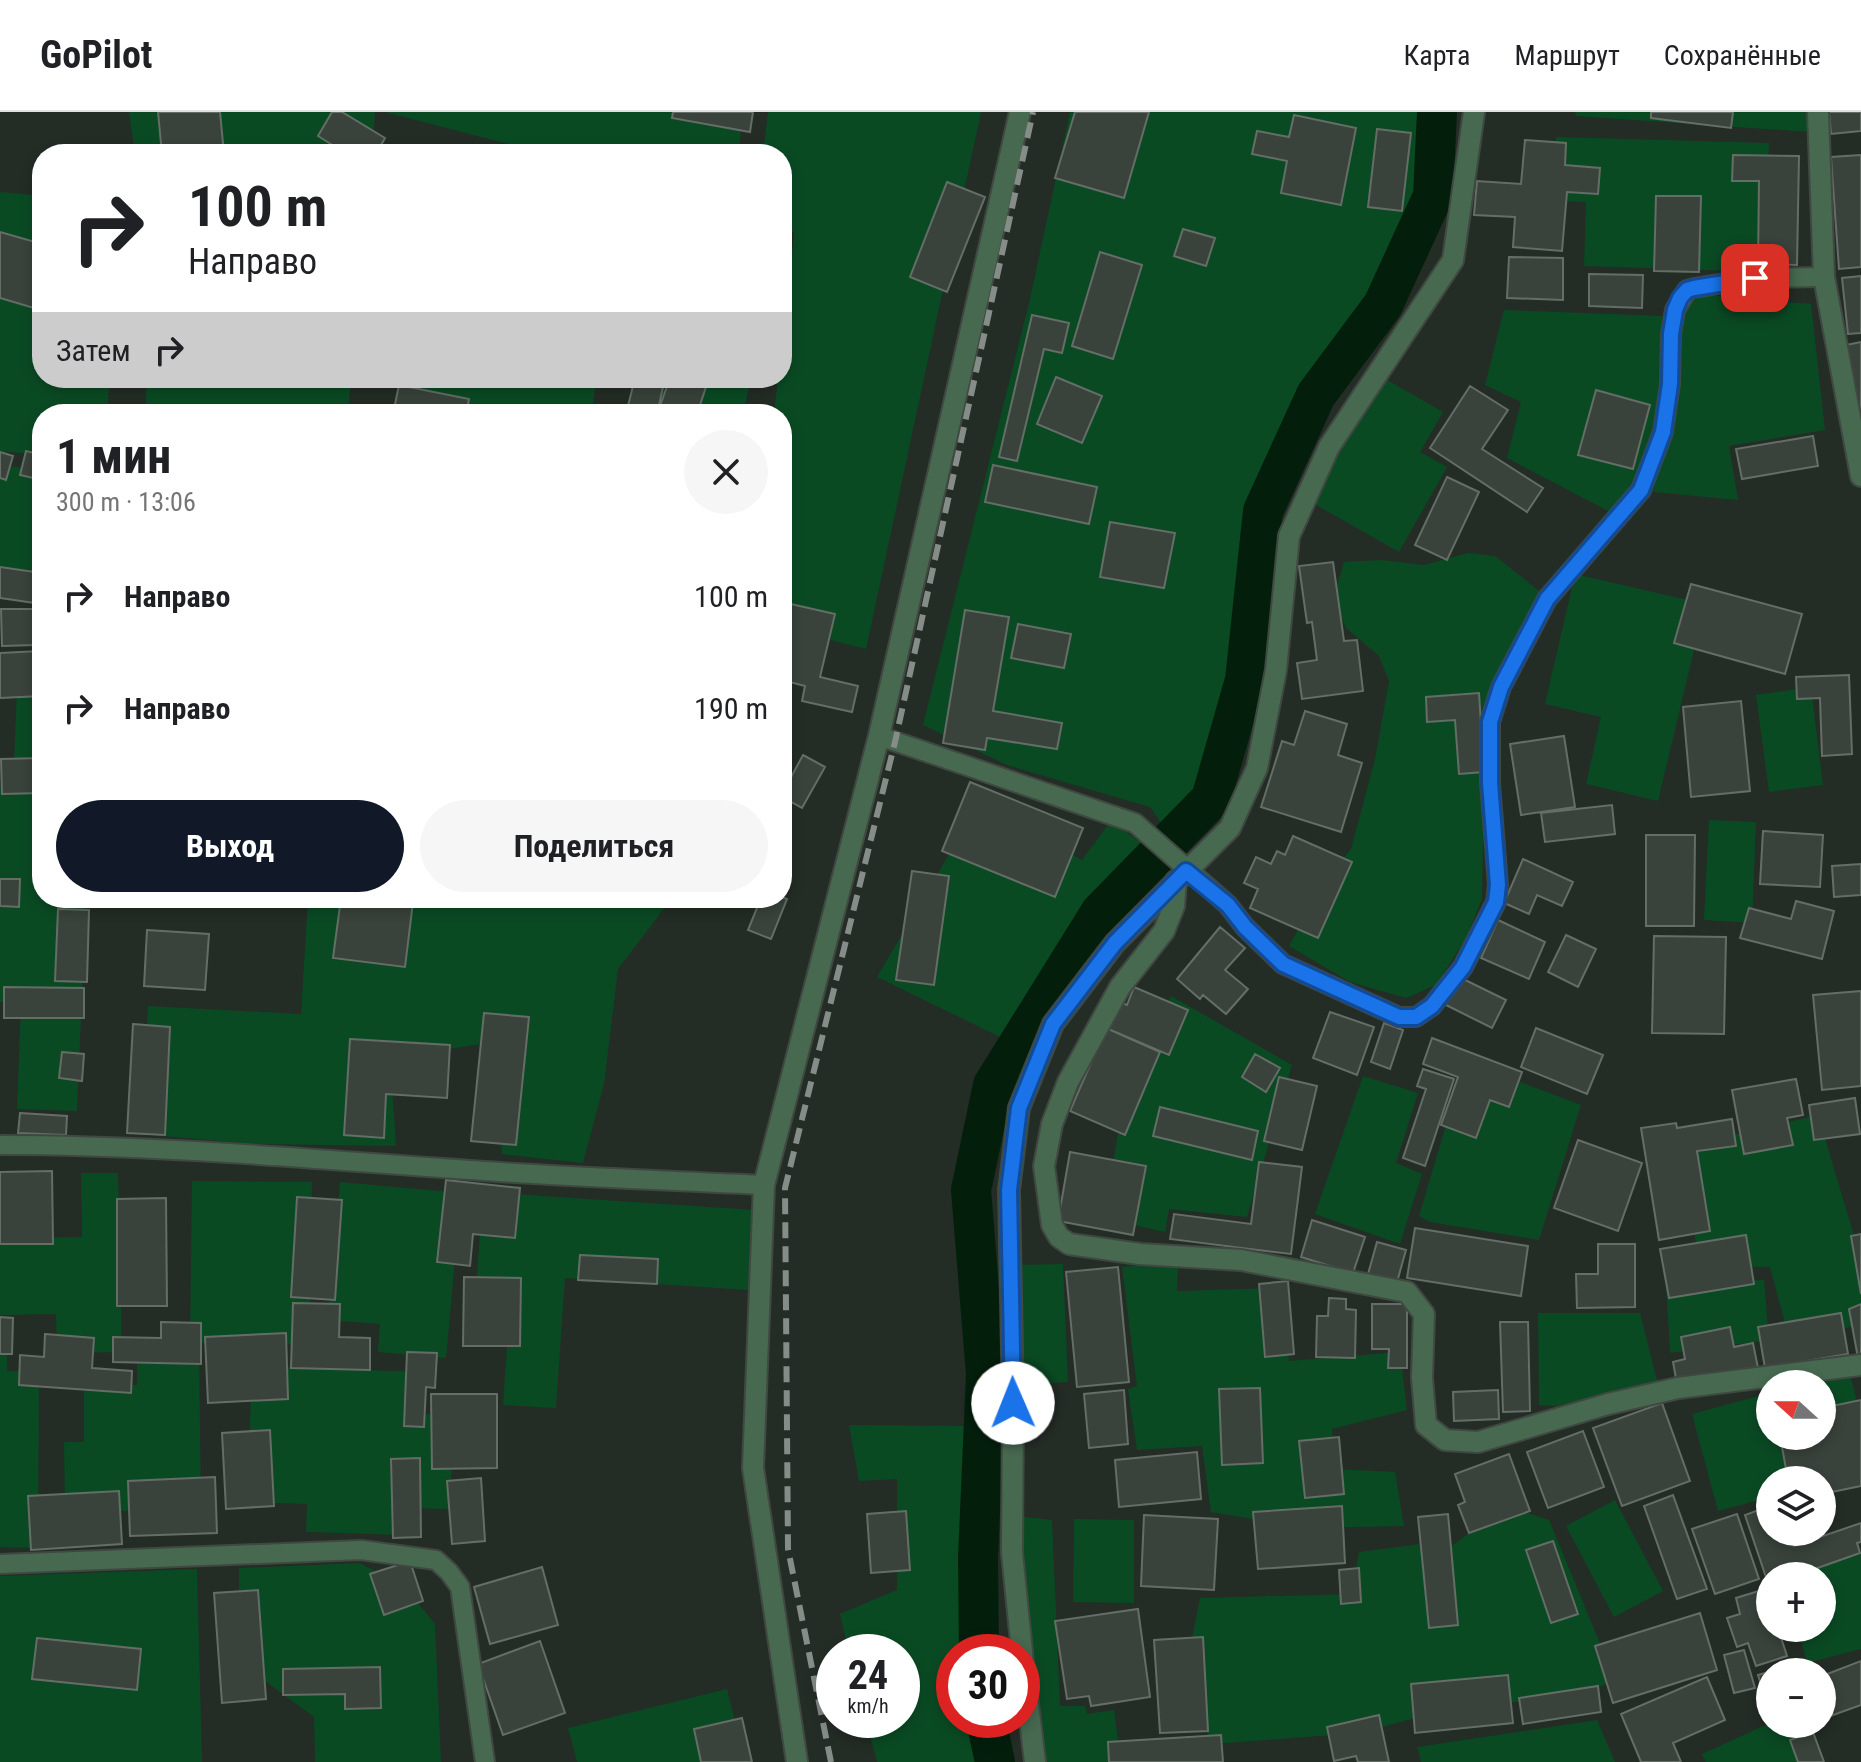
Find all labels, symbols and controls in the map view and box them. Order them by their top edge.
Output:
text: GoPilot [40,33,152,77]
text: Карта [1404,39,1470,72]
text: Маршрут [1514,39,1620,72]
text: Сохранённые [1664,39,1821,72]
text: 100 m [188,174,327,240]
icon: right [56,176,160,280]
text: Направо [188,241,317,283]
pin [1721,244,1789,312]
icon: arrive [1733,256,1777,300]
icon: right [147,328,191,372]
text: Затем [56,333,131,368]
text: 1 мин [56,428,171,485]
button: close [684,430,768,514]
text: 300 m · 13:06 [56,487,196,517]
icon: right [56,574,100,618]
text: Направо [124,579,230,614]
text: 100 m [694,579,768,614]
icon: right [56,686,100,730]
text: Направо [124,691,230,726]
text: 190 m [694,691,768,726]
button: Выход [56,800,404,892]
button: Поделиться [420,800,768,892]
position arrow [971,1361,1055,1445]
north arrow [1756,1370,1836,1450]
map controls [1756,1370,1836,1738]
button: layers [1756,1466,1836,1546]
button: + [1756,1562,1836,1642]
speed limit sign: 30 [936,1634,1040,1738]
text: 24 [848,1652,888,1699]
button: − [1756,1658,1836,1738]
text: km/h [847,1694,889,1718]

